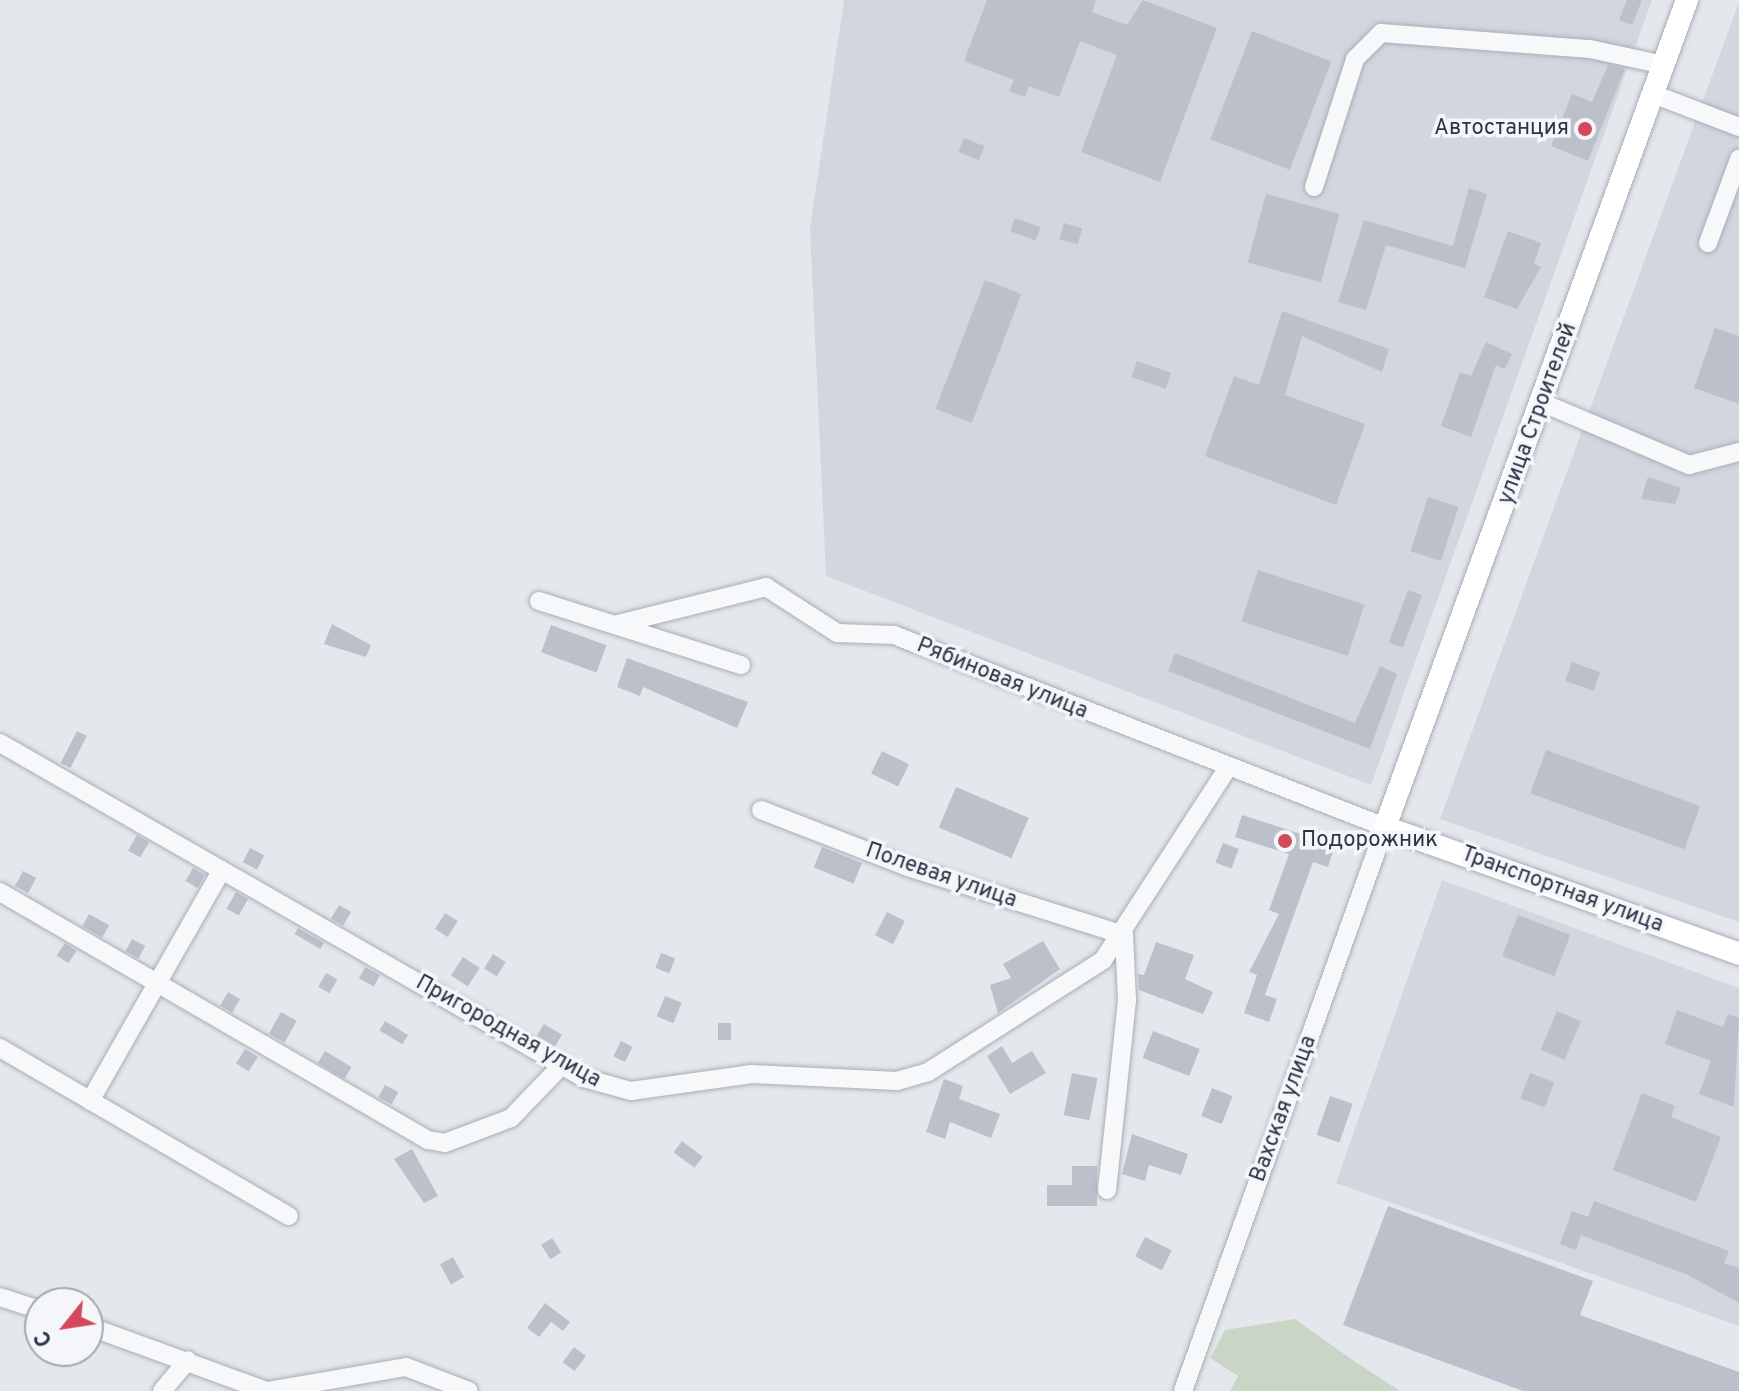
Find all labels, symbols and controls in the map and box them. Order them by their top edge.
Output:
place label: Автостанция [1434,116,1569,142]
marker: Автостанция [1576,120,1594,138]
street label: улица Строителей [1493,320,1583,508]
street label: Рябиновая улица [913,633,1091,725]
place label: Подорожник [1301,828,1438,854]
marker: Подорожник [1276,832,1294,850]
street label: Полевая улица [862,838,1020,914]
street label: Транспортная улица [1457,841,1667,939]
street label: Пригородная улица [411,970,605,1094]
street label: Вахская улица [1245,1032,1323,1186]
north arrow [24,1287,104,1367]
text: С [29,1325,60,1351]

